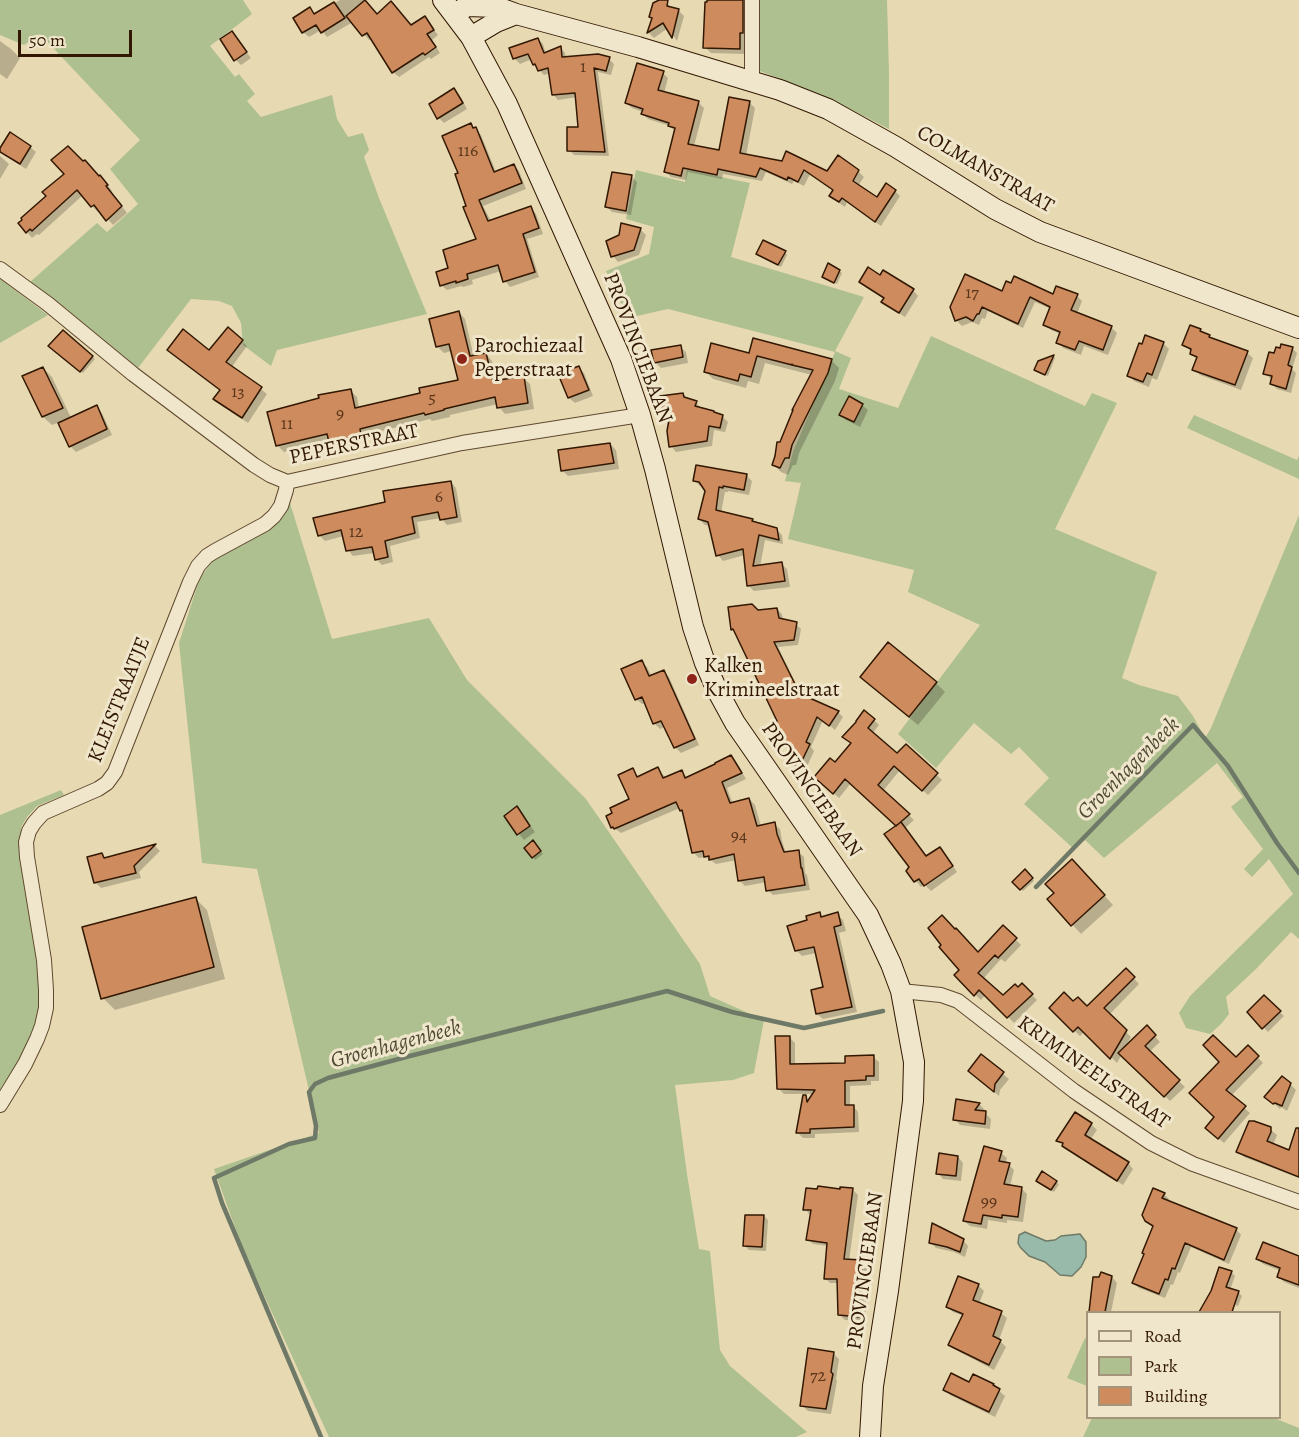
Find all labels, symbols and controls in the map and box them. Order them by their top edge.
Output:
scale bar [21,18,135,56]
text: 50 m [29,28,65,52]
house number: 1 [580,57,586,79]
street label: COLMANSTRAAT [912,121,1058,219]
house number: 116 [458,141,478,163]
street label: PROVINCIEBAAN [597,269,677,427]
house number: 17 [965,283,979,305]
place label: Parochiezaal Peperstraat [474,334,583,384]
marker: Parochiezaal Peperstraat [455,352,469,366]
house number: 13 [231,382,245,404]
house number: 5 [428,388,436,410]
house number: 9 [336,404,344,426]
house number: 11 [281,414,293,436]
street label: PEPERSTRAAT [287,419,421,471]
house number: 6 [435,487,443,509]
house number: 12 [349,522,363,544]
street label: KLEISTRAATJE [83,633,157,767]
place label: Kalken Krimineelstraat [704,654,840,704]
marker: Kalken Krimineelstraat [685,672,699,686]
water label: Groenhagenbeek [1072,712,1186,826]
street label: PROVINCIEBAAN [755,718,867,862]
house number: 94 [731,826,747,848]
street label: KRIMINEELSTRAAT [1012,1011,1174,1135]
water label: Groenhagenbeek [328,1015,464,1075]
street label: PROVINCIEBAAN [842,1191,890,1351]
house number: 99 [981,1192,997,1214]
legend [1086,1311,1281,1419]
text: Road [1144,1324,1181,1348]
text: Park [1144,1354,1178,1378]
house number: 72 [810,1366,826,1388]
text: Building [1144,1384,1208,1408]

